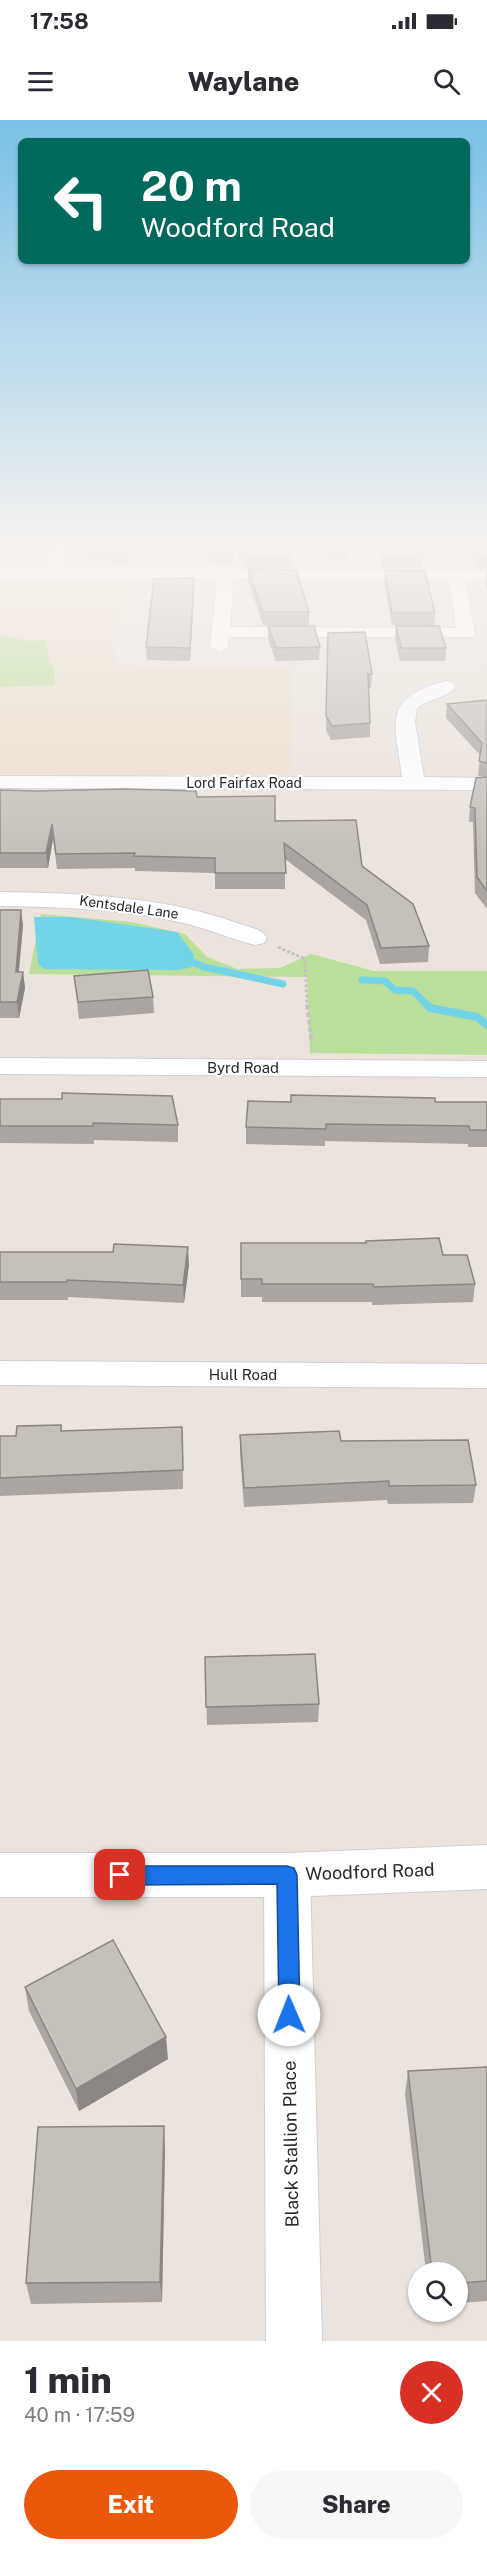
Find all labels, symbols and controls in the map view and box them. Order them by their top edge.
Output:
text: 17:58 [30,8,89,34]
icon: menu [24,65,57,98]
text: Waylane [188,65,299,97]
icon: search [430,65,463,98]
text: 20 m [141,161,242,210]
icon: left [42,162,120,240]
text: Woodford Road [141,211,335,243]
street label: Lord Fairfax Road [186,775,302,791]
street label: Kentsdale Lane [78,892,180,922]
street label: Byrd Road [207,1059,279,1076]
street label: Hull Road [209,1366,277,1383]
pin [94,1849,145,1900]
icon: arrive [103,1858,136,1891]
street label: Woodford Road [305,1859,435,1884]
position arrow [257,1983,321,2047]
street label: Black Stallion Place [279,2060,302,2228]
map controls [408,2262,468,2322]
button: search [408,2262,468,2322]
text: 1 min [24,2359,112,2401]
button: close [400,2361,463,2424]
text: 40 m · 17:59 [24,2403,135,2427]
button: Exit [24,2470,238,2539]
button: Share [250,2470,463,2539]

